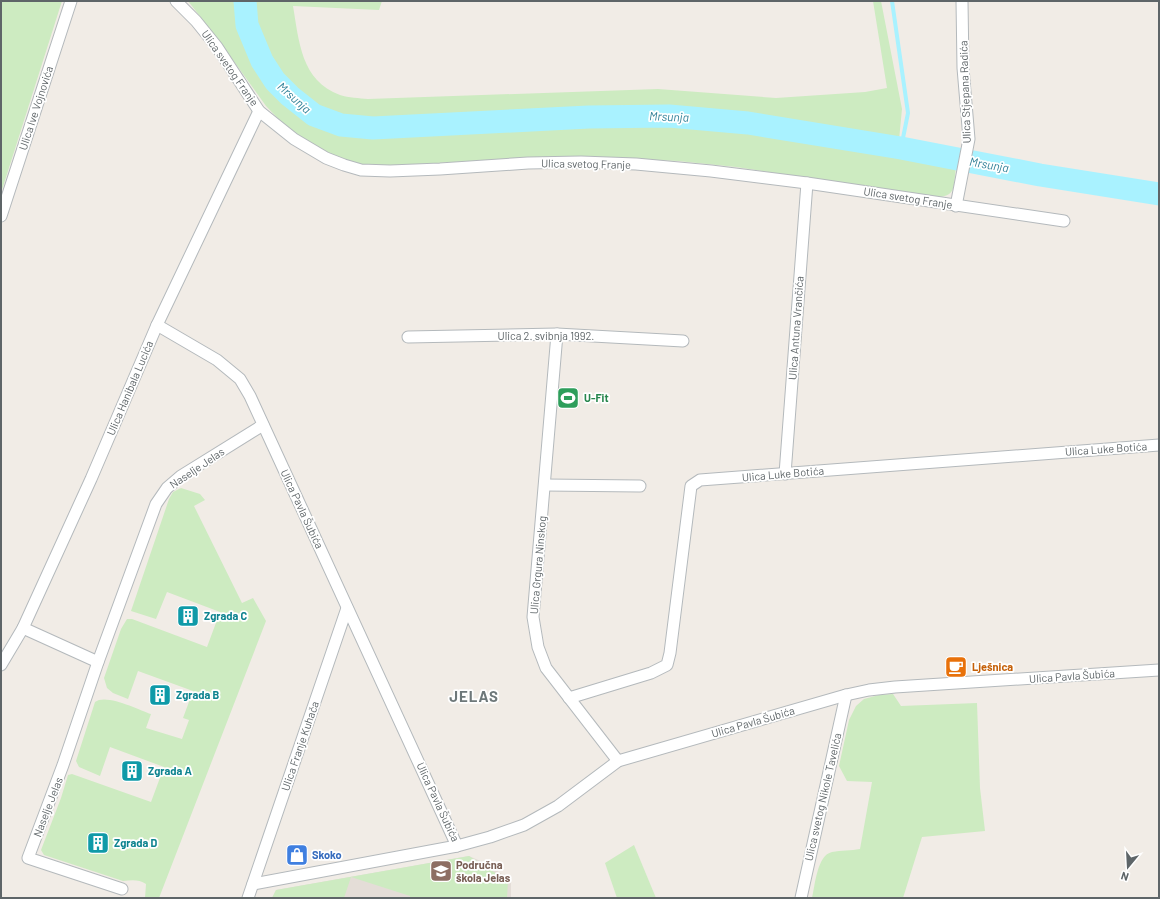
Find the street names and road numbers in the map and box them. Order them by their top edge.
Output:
street label: Ulica svetog Franje [199,27,262,108]
street label: Ulica Stjepana Radića [956,40,973,144]
street label: Ulica Ive Vojnovića [16,64,55,152]
street label: Ulica svetog Franje [541,156,631,171]
street label: Ulica svetog Franje [863,184,954,211]
street label: Ulica Antuna Vrančića [785,276,806,380]
street label: Ulica 2. svibnja 1992. [498,329,594,342]
street label: Ulica Hanibala Lucića [104,339,155,437]
street label: Ulica Luke Botića [1064,439,1148,458]
street label: Naselje Jelas [167,445,227,491]
street label: Ulica Luke Botića [741,463,825,484]
street label: Ulica Pavla Šubića [278,467,327,551]
street label: Ulica Grgura Ninskog [527,515,548,615]
street label: Ulica Pavla Šubića [1029,666,1115,685]
street label: Ulica Franje Kuhača [278,699,321,792]
street label: Ulica Pavla Šubića [710,703,796,740]
street label: Ulica svetog Nikole Tavelića [801,732,844,862]
street label: Ulica Pavla Šubića [414,760,463,844]
street label: Naselje Jelas [30,775,65,839]

